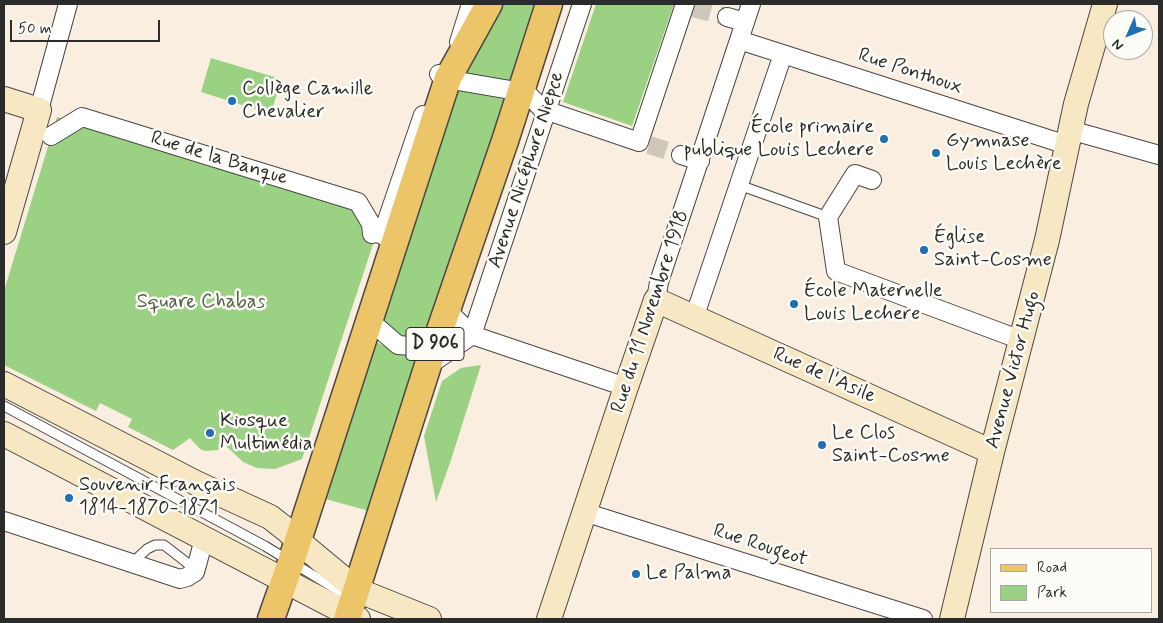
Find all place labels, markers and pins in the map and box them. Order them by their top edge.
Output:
place label: Collège Camille Chevalier [242,78,373,125]
marker: Collège Camille Chevalier [226,95,238,107]
place label: École primaire publique Louis Lechere [684,116,874,163]
place label: Gymnase Louis Lechère [946,130,1062,177]
marker: École primaire publique Louis Lechere [878,133,890,145]
marker: Gymnase Louis Lechère [930,147,942,159]
place label: Église Saint-Cosme [934,226,1052,273]
marker: Église Saint-Cosme [918,244,930,256]
place label: École Maternelle Louis Lechere [804,280,943,327]
marker: École Maternelle Louis Lechere [788,298,800,310]
place label: Kiosque Multimédia [220,410,313,457]
place label: Le Clos Saint-Cosme [832,422,950,469]
marker: Kiosque Multimédia [204,427,216,439]
marker: Le Clos Saint-Cosme [816,439,828,451]
place label: Souvenir Français 1814-1870-1871 [79,474,236,521]
marker: Souvenir Français 1814-1870-1871 [63,492,75,504]
place label: Le Palma [646,562,731,586]
marker: Le Palma [630,568,642,580]

